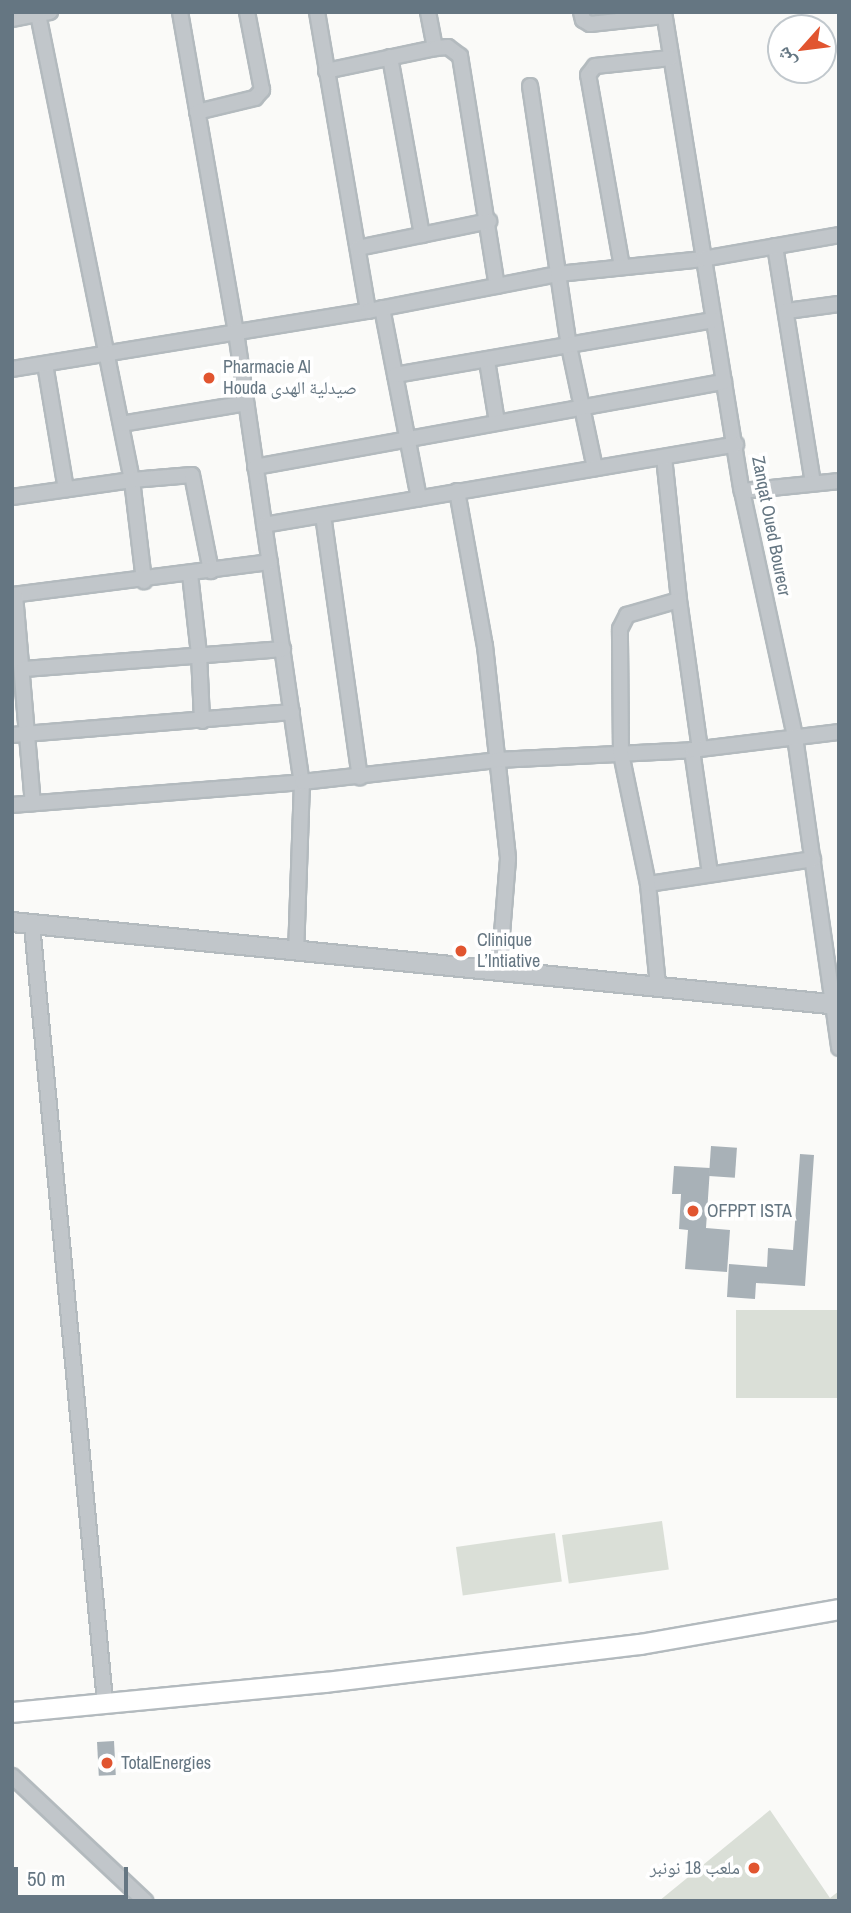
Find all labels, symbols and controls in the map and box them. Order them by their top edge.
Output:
north arrow [767,14,837,84]
text: ش [769,43,801,73]
place label: Pharmacie Al Houda صيدلية الهدى [223,357,357,400]
marker: Pharmacie Al Houda صيدلية الهدى [201,370,217,386]
street label: Zanqat Oued Bourecr [747,454,795,598]
place label: Clinique L’Intiative [477,930,540,972]
marker: Clinique L’Intiative [451,941,471,961]
place label: OFPPT ISTA [707,1200,792,1222]
marker: OFPPT ISTA [685,1203,701,1219]
place label: TotalEnergies [121,1752,211,1774]
marker: TotalEnergies [99,1755,115,1771]
scale bar [18,1854,131,1898]
place label: ملعب 18 نونبر [650,1857,740,1879]
marker: ملعب 18 نونبر [746,1860,762,1876]
text: 50 m [27,1864,65,1893]

